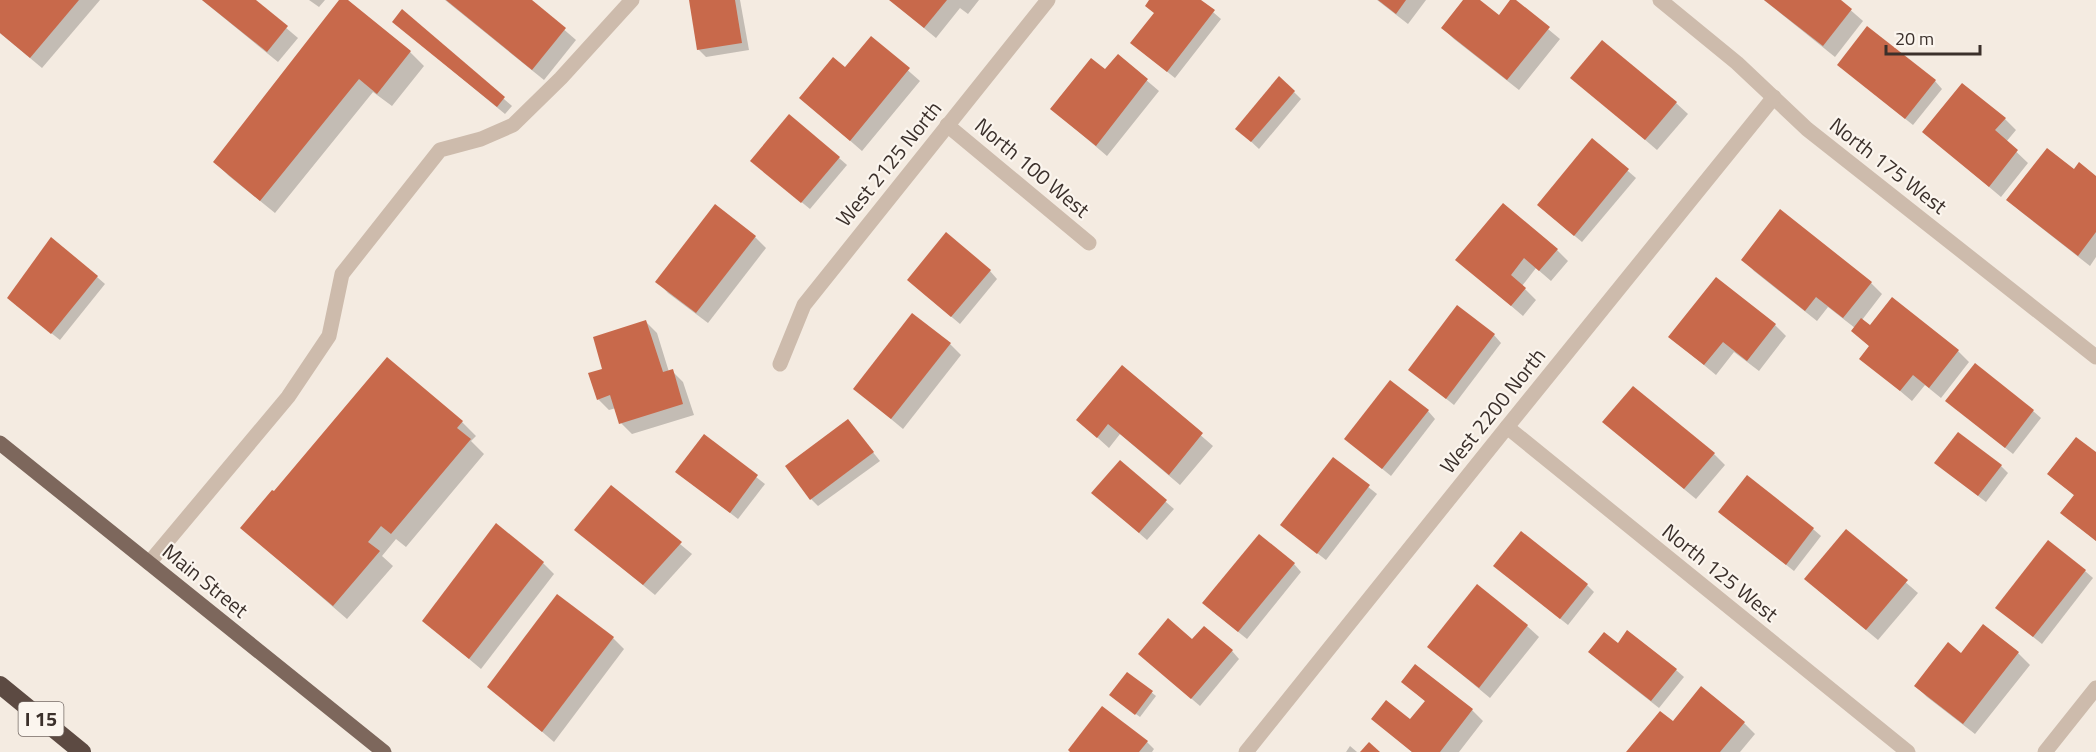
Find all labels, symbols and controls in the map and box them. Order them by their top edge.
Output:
scale bar [1886,18,1980,56]
text: 20 m [1895,25,1934,52]
street label: West 2125 North [828,94,949,233]
street label: North 100 West [968,109,1098,225]
street label: North 175 West [1823,109,1955,222]
street label: West 2200 North [1432,341,1553,480]
street label: North 125 West [1656,515,1786,630]
street label: Main Street [156,535,256,625]
road number: I 15 [18,702,63,736]

